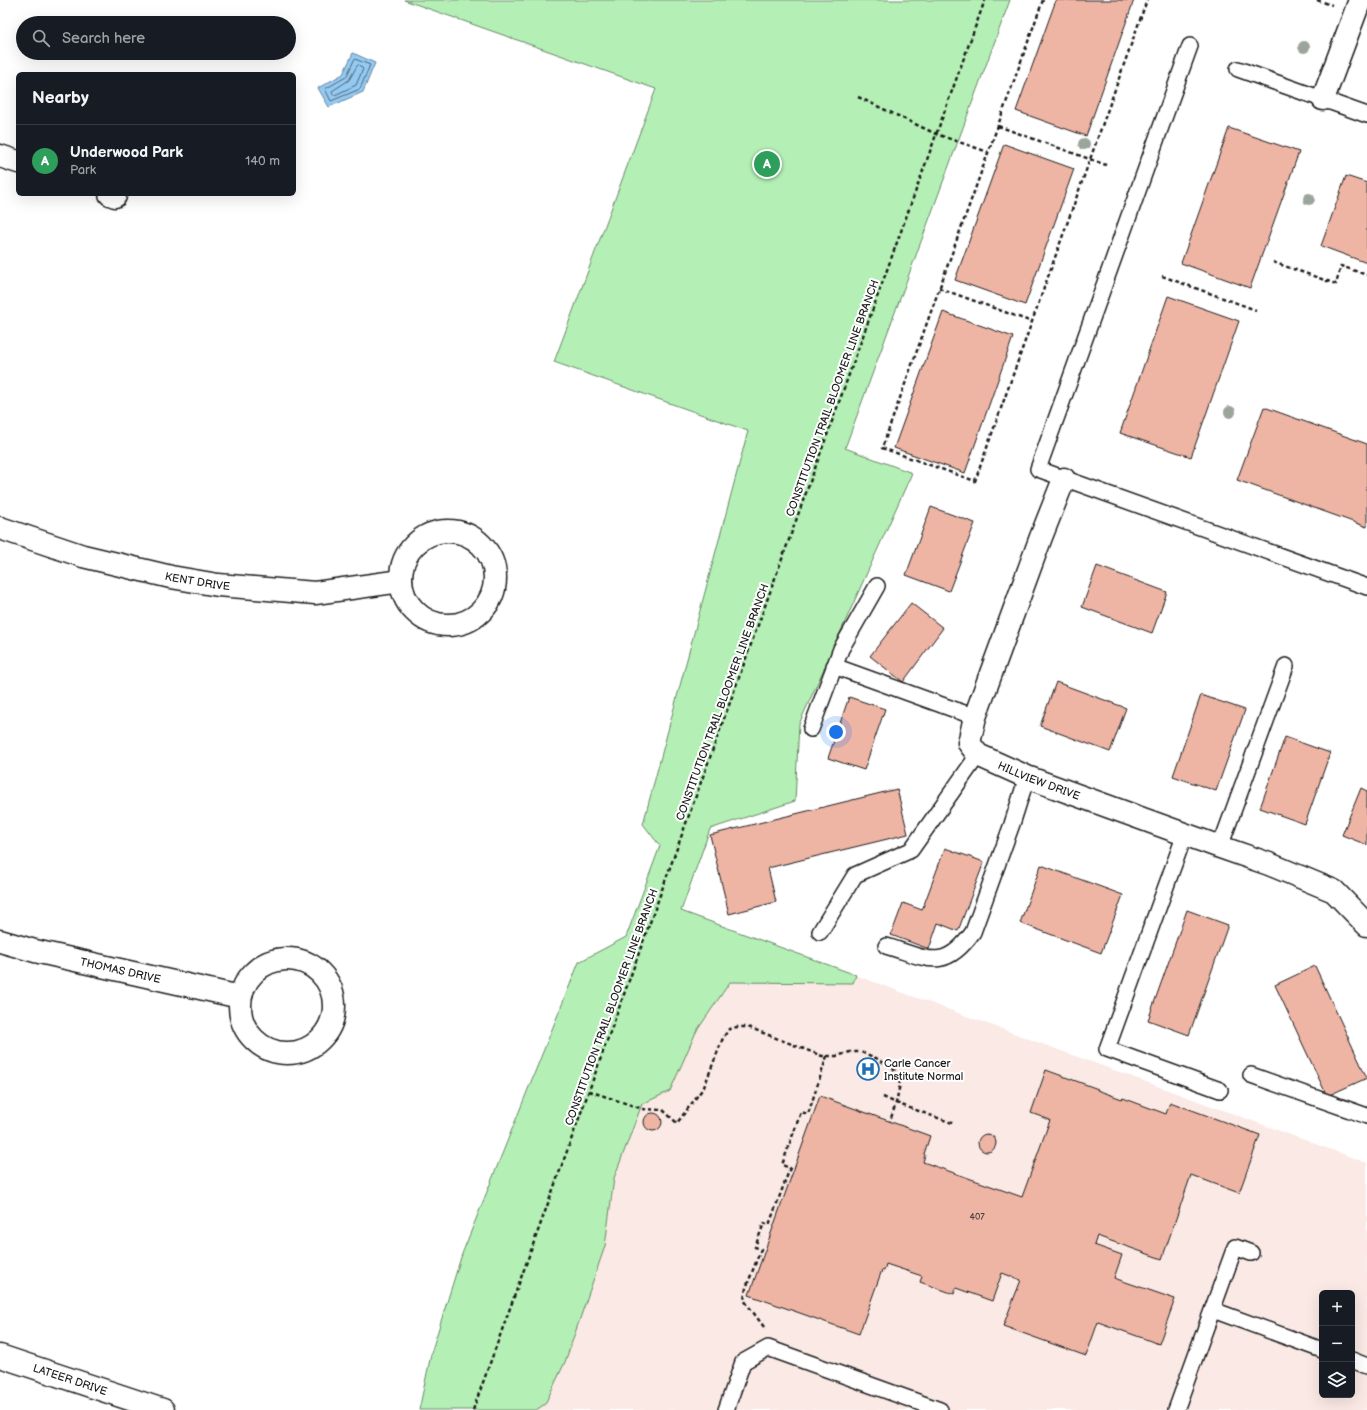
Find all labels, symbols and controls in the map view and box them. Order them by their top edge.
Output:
search box [16,16,296,60]
icon: search [30,27,52,49]
text: Search here [62,29,145,48]
text: Nearby [32,88,89,108]
text: Underwood Park [70,143,183,162]
pin: A [754,149,780,179]
text: A [41,153,49,169]
text: 140 m [245,153,280,169]
text: Park [70,162,96,178]
street label: CONSTITUTION TRAIL BLOOMER LINE BRANCH [783,278,881,518]
street label: KENT DRIVE [164,570,231,593]
street label: CONSTITUTION TRAIL BLOOMER LINE BRANCH [673,582,771,822]
your location [826,722,846,742]
street label: HILLVIEW DRIVE [996,759,1082,803]
street label: CONSTITUTION TRAIL BLOOMER LINE BRANCH [562,887,660,1127]
street label: THOMAS DRIVE [79,955,162,986]
hospital icon: Carle Cancer Institute Normal [855,1056,881,1082]
place label: Carle Cancer Institute Normal [884,1057,963,1083]
house number: 407 [969,1212,985,1223]
map controls [1319,1290,1355,1398]
button: + [1319,1290,1355,1326]
button: − [1319,1326,1355,1362]
street label: LATEER DRIVE [31,1361,109,1398]
button: layers [1319,1362,1355,1398]

